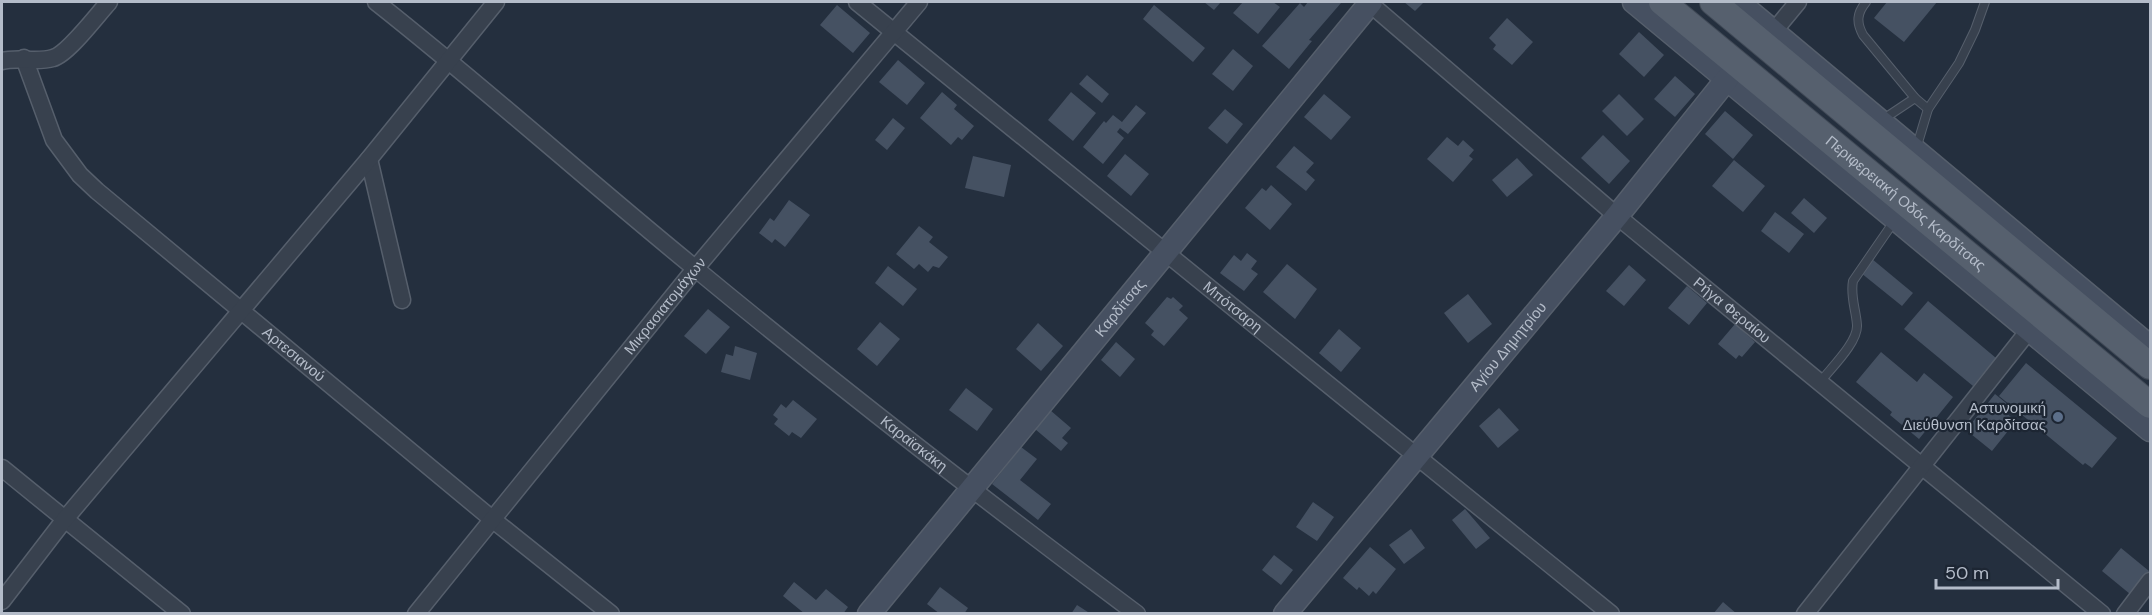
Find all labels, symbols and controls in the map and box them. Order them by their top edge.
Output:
street label: Περιφερειακή Οδός Καρδίτσας [1821,131,1990,275]
street label: Μικρασιατομάχων [620,253,711,359]
street label: Ρήγα Φεραίου [1689,273,1775,348]
street label: Καρδίτσας [1090,275,1150,341]
street label: Μπότσαρη [1199,277,1267,337]
street label: Αγίου Δημητρίου [1465,298,1551,396]
street label: Αρτεσιανού [258,322,329,386]
place label: Αστυνομική Διεύθυνση Καρδίτσας [1903,398,2046,435]
marker: Αστυνομική Διεύθυνση Καρδίτσας [2051,410,2065,424]
street label: Καραϊσκάκη [876,411,952,476]
scale bar [1936,552,2058,590]
text: 50 m [1945,561,1989,585]

